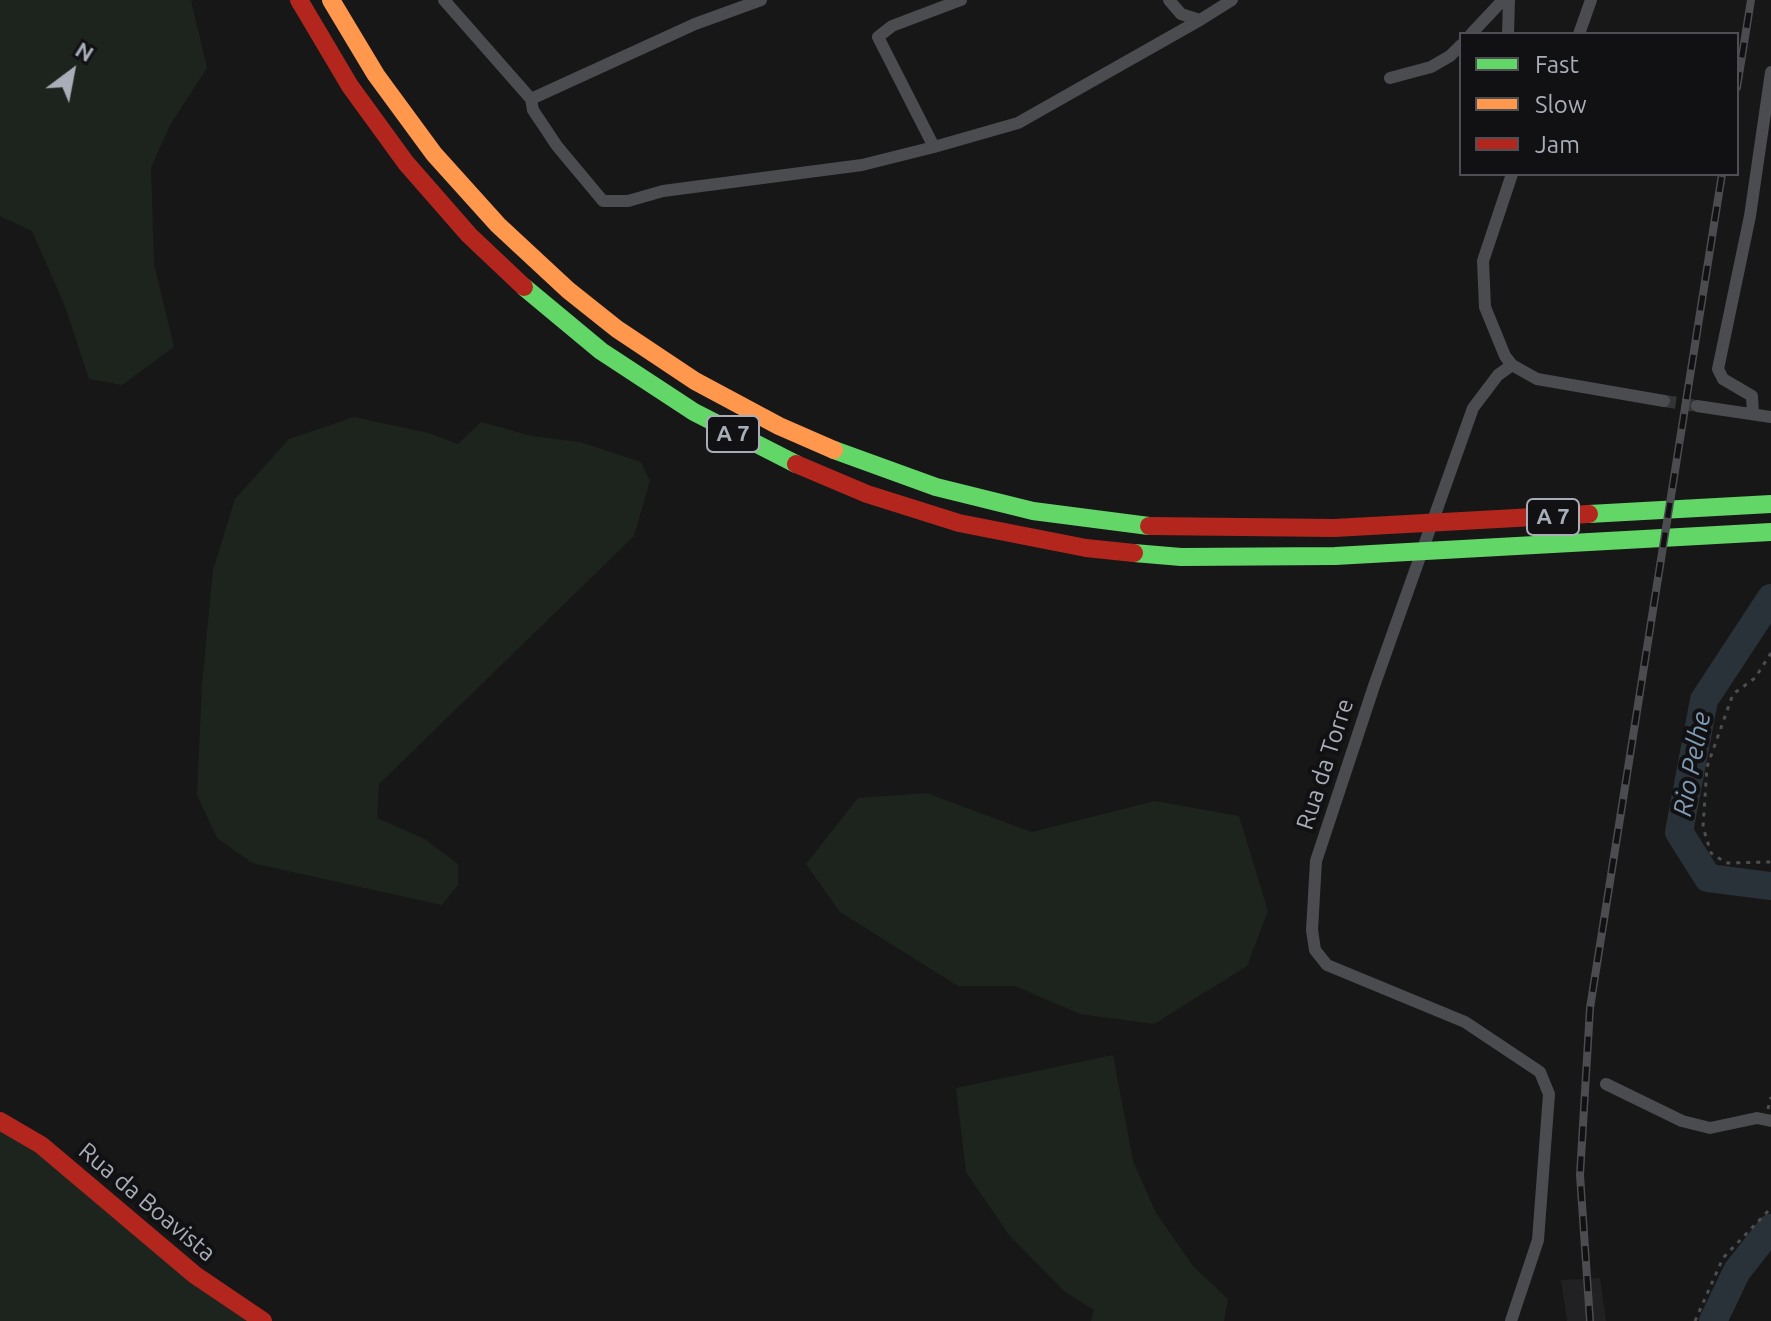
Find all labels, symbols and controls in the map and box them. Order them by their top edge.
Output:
north arrow [32,32,112,112]
legend [1459,32,1739,176]
text: N [71,36,99,66]
text: Fast [1535,51,1579,78]
text: Slow [1535,91,1587,118]
text: Jam [1535,131,1580,158]
road number: A 7 [707,416,759,452]
road number: A 7 [1527,499,1579,535]
street label: Rua da Torre [1290,695,1360,833]
water label: Rio Pelhe [1667,709,1717,819]
street label: Rua da Boavista [73,1136,221,1268]

